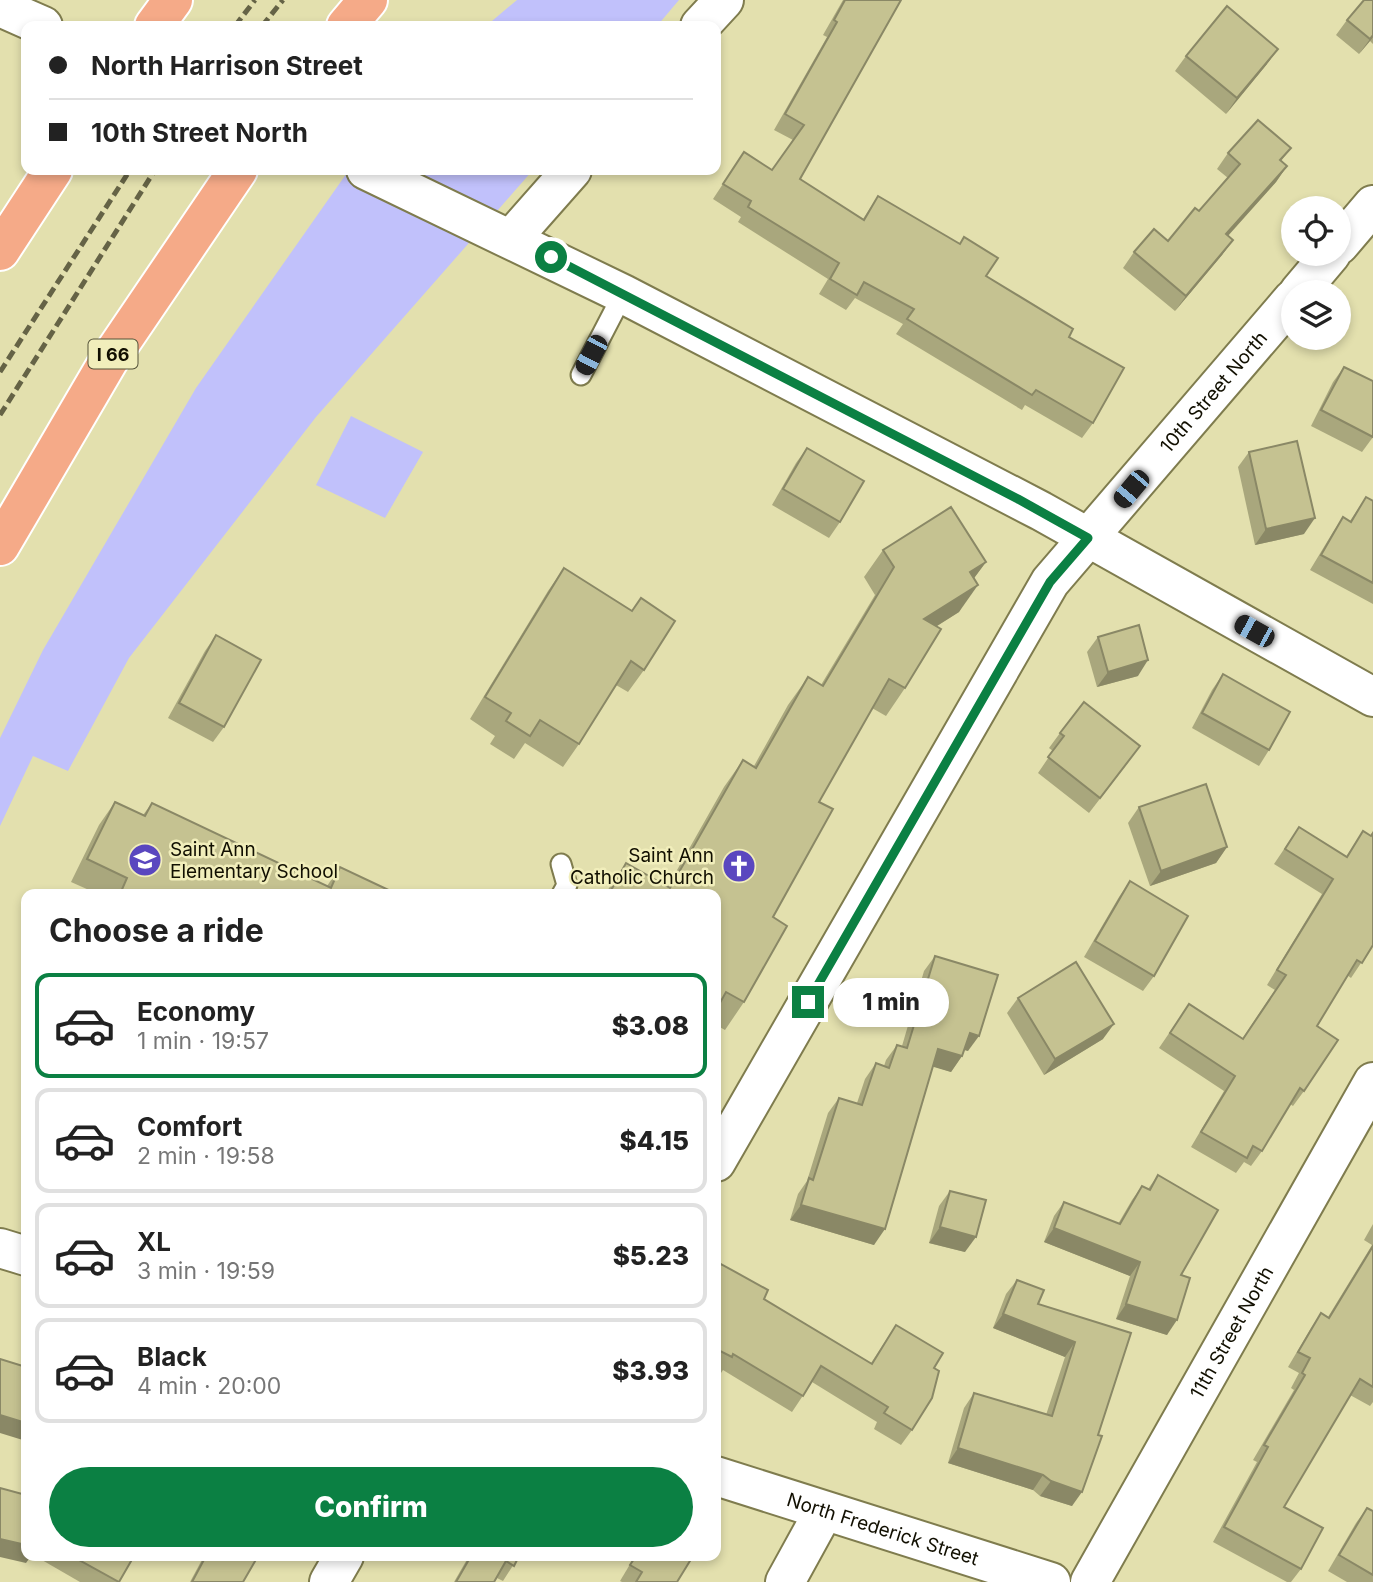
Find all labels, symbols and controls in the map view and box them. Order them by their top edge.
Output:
text: North Harrison Street [91,50,363,81]
text: 10th Street North [91,117,308,148]
map controls [1281,196,1351,350]
button: locate [1281,196,1351,266]
route start [535,241,567,273]
button: layers [1281,280,1351,350]
street label: 10th Street North [1155,326,1272,457]
car [572,332,611,378]
road number: I 66 [88,340,138,368]
car [1110,466,1153,512]
car [1231,612,1278,650]
place label: Saint Ann Elementary School [170,838,338,883]
school or university icon: Saint Ann Elementary School [126,841,164,879]
place label: Saint Ann Catholic Church [570,844,714,889]
church icon: Saint Ann Catholic Church [720,847,758,885]
text: Choose a ride [49,911,264,950]
callout: 1 min [832,978,948,1026]
route end [792,986,824,1018]
text: 1 min [862,988,920,1016]
icon: car [53,994,116,1057]
text: Economy [137,996,255,1027]
text: $3.08 [612,1010,689,1041]
text: 1 min · 19:57 [137,1027,269,1055]
icon: car [53,1109,116,1172]
text: Comfort [137,1111,242,1142]
text: $4.15 [620,1125,689,1156]
text: 2 min · 19:58 [137,1142,275,1170]
icon: car [53,1224,116,1287]
text: XL [137,1226,171,1257]
text: $5.23 [613,1240,689,1271]
text: 3 min · 19:59 [137,1257,275,1285]
street label: 11th Street North [1185,1262,1278,1402]
icon: car [53,1339,116,1402]
text: Black [137,1341,207,1372]
text: $3.93 [612,1355,689,1386]
text: 4 min · 20:00 [137,1372,281,1400]
button: Confirm [49,1467,693,1547]
street label: North Frederick Street [784,1488,981,1570]

